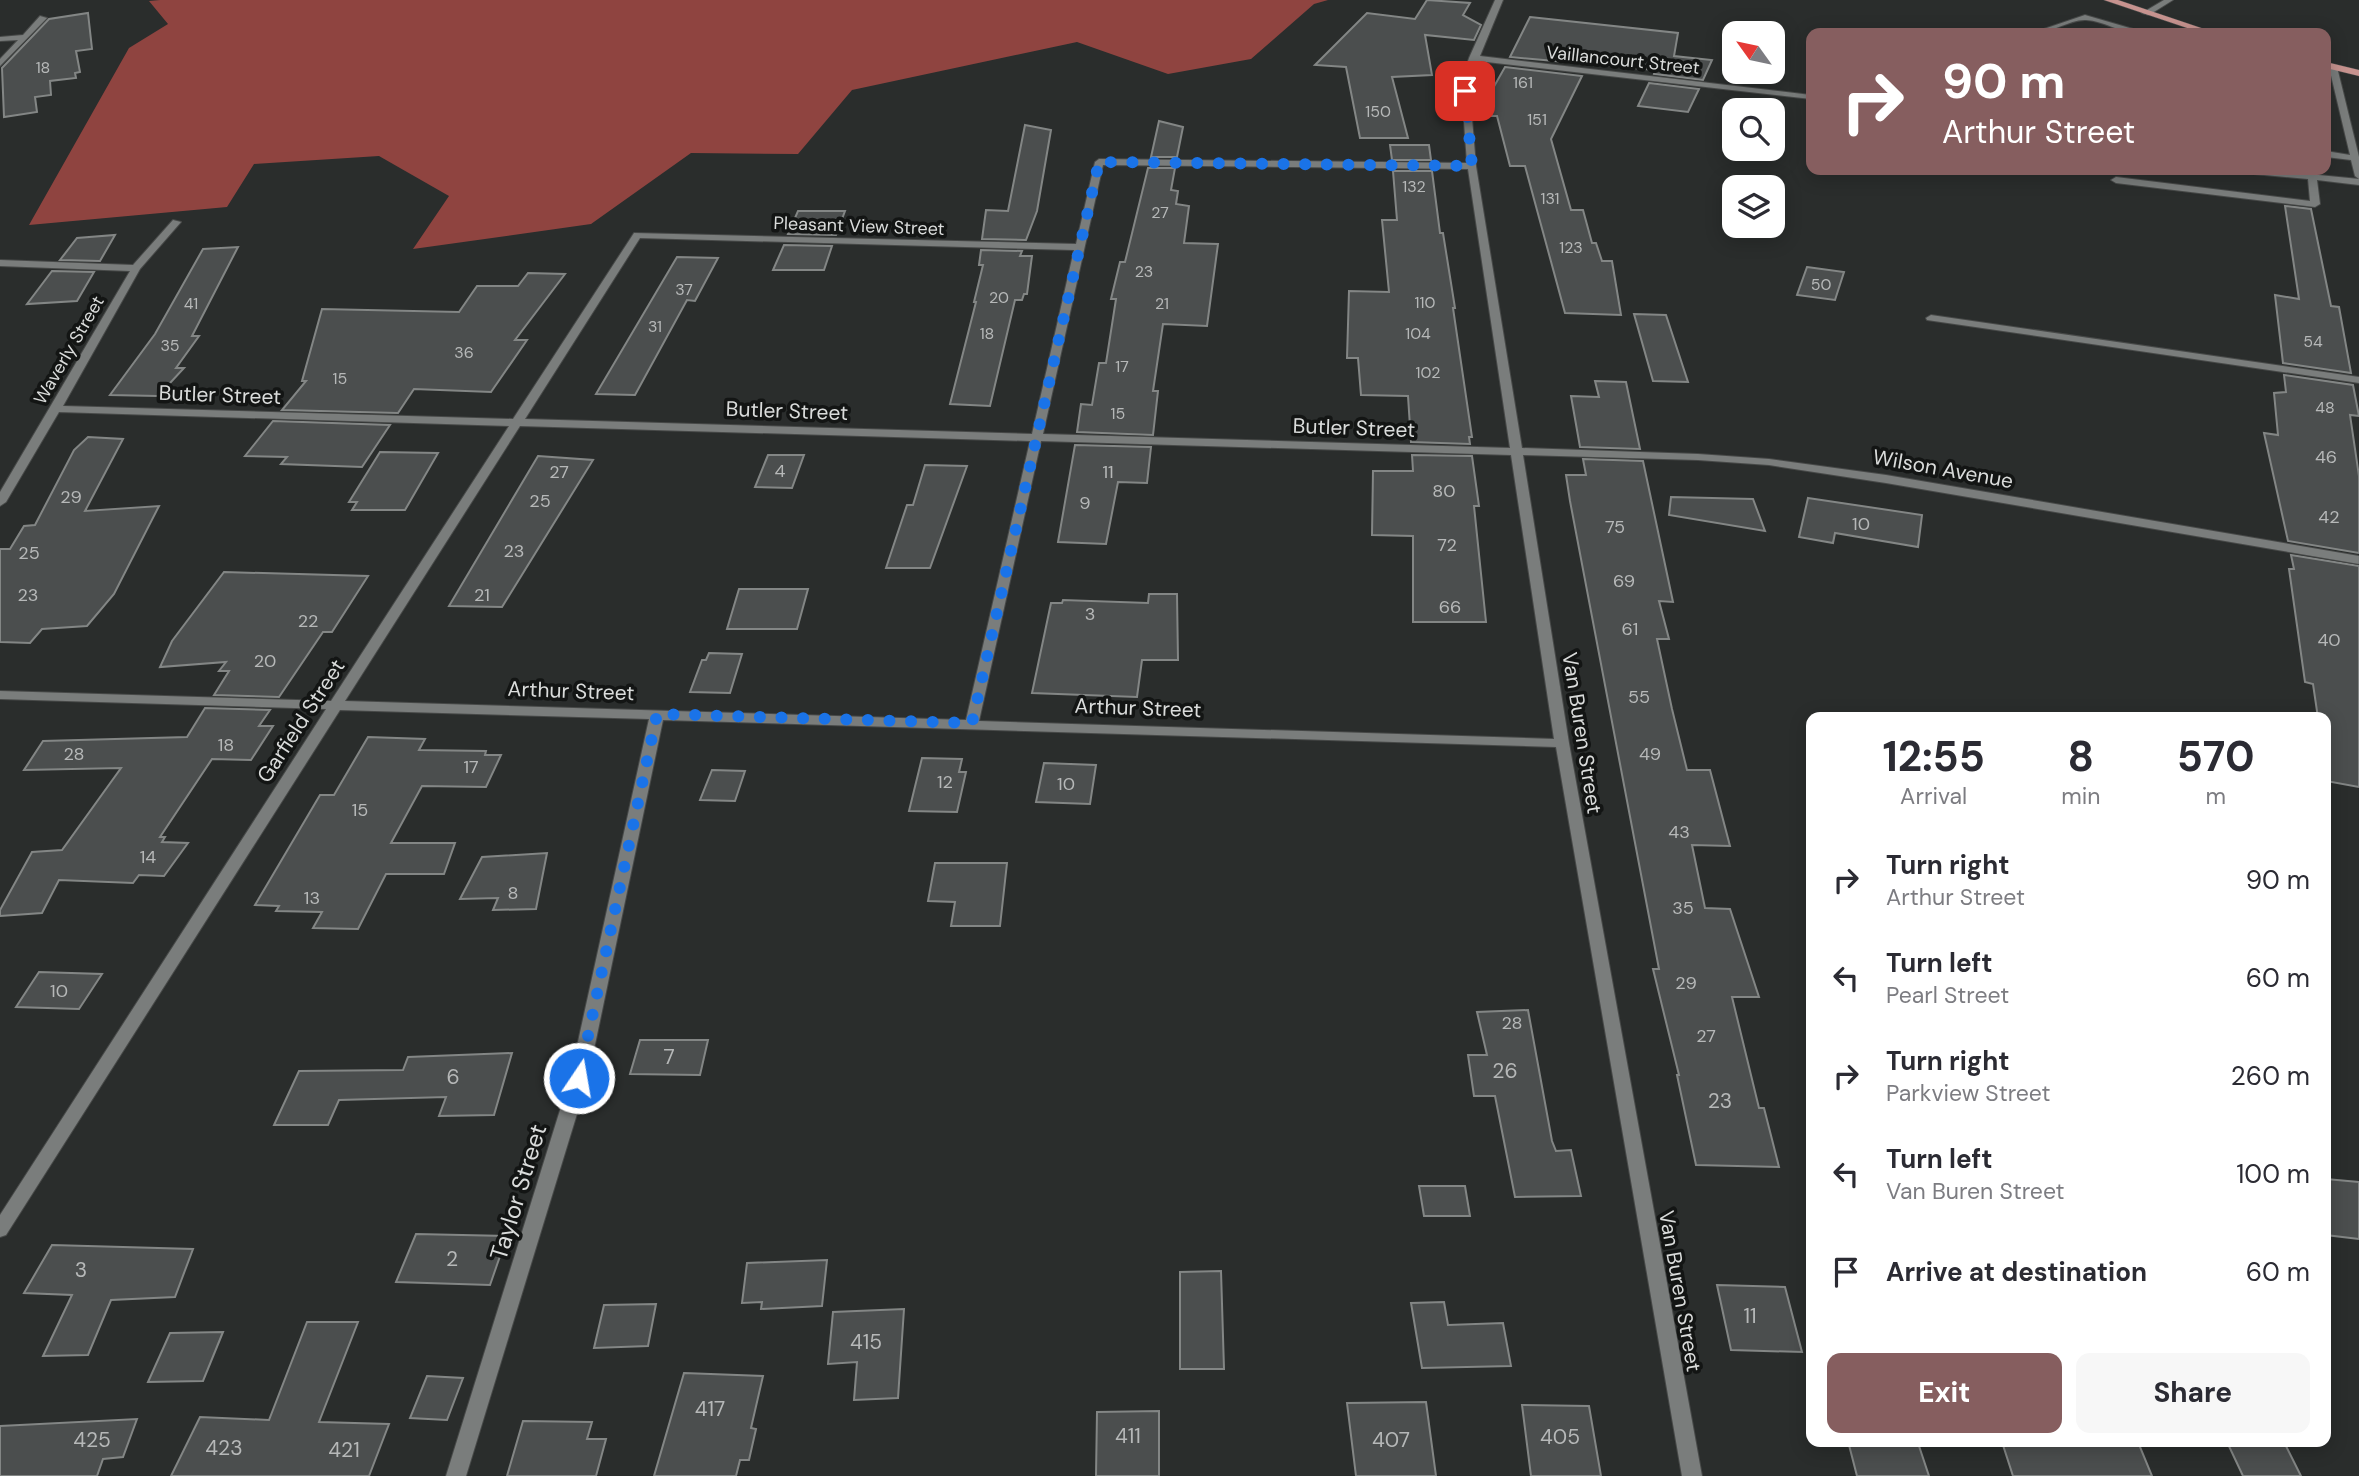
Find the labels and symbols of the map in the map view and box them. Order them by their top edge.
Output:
north arrow [1722,21,1785,84]
street label: Vaillancourt Street [1545,40,1701,80]
house number: 18 [36,57,50,78]
pin [1435,61,1495,121]
house number: 161 [1513,72,1533,93]
house number: 150 [1365,101,1391,122]
house number: 151 [1527,109,1547,130]
house number: 132 [1402,176,1426,197]
house number: 131 [1540,188,1560,209]
house number: 27 [1151,202,1169,223]
street label: Pleasant View Street [773,211,945,241]
house number: 123 [1559,237,1583,258]
house number: 23 [1135,261,1153,282]
house number: 50 [1811,274,1831,295]
house number: 37 [675,279,693,300]
house number: 20 [989,287,1009,308]
street label: Waverly Street [28,291,110,409]
house number: 110 [1415,292,1436,313]
house number: 41 [184,293,198,314]
house number: 21 [1155,293,1169,314]
house number: 31 [648,316,662,337]
house number: 18 [980,323,994,344]
house number: 104 [1405,323,1431,344]
house number: 54 [2303,331,2323,352]
house number: 35 [160,335,180,356]
house number: 36 [454,342,474,363]
house number: 17 [1115,356,1129,377]
house number: 102 [1416,362,1441,383]
house number: 15 [333,368,347,389]
street label: Butler Street [158,379,282,411]
street label: Butler Street [725,395,849,427]
house number: 48 [2315,397,2335,418]
house number: 15 [1111,403,1125,424]
street label: Butler Street [1292,412,1416,444]
street label: Wilson Avenue [1871,443,2015,495]
house number: 46 [2315,445,2337,469]
house number: 4 [775,459,786,483]
house number: 27 [549,460,569,484]
house number: 11 [1102,460,1114,484]
house number: 80 [1432,479,1456,503]
house number: 29 [60,485,82,509]
house number: 25 [529,489,551,513]
house number: 9 [1079,491,1091,515]
house number: 42 [2318,505,2340,529]
house number: 10 [1852,512,1870,536]
house number: 75 [1605,515,1625,539]
house number: 72 [1437,533,1457,557]
house number: 23 [503,539,525,563]
house number: 25 [18,541,40,565]
house number: 69 [1613,569,1635,593]
house number: 23 [17,583,39,607]
house number: 21 [474,583,490,607]
house number: 66 [1439,595,1461,619]
house number: 3 [1085,602,1095,626]
house number: 22 [298,609,318,633]
house number: 61 [1622,617,1638,641]
house number: 40 [2317,628,2341,652]
house number: 20 [254,649,276,673]
street label: Van Buren Street [1555,650,1609,816]
street label: Garfield Street [251,654,351,788]
street label: Arthur Street [507,675,635,707]
house number: 55 [1628,685,1650,709]
street label: Arthur Street [1074,692,1202,724]
house number: 18 [218,733,234,757]
house number: 28 [63,742,85,766]
house number: 49 [1639,742,1661,766]
house number: 17 [463,755,479,779]
house number: 12 [937,770,953,794]
house number: 10 [1057,772,1075,796]
house number: 15 [352,798,368,822]
house number: 43 [1668,820,1690,844]
house number: 14 [140,845,156,869]
house number: 8 [508,881,518,905]
house number: 13 [304,886,320,910]
house number: 35 [1672,896,1694,920]
house number: 29 [1675,971,1697,995]
house number: 10 [50,979,68,1003]
house number: 28 [1501,1011,1523,1035]
house number: 27 [1696,1024,1716,1048]
position arrow [542,1041,616,1115]
house number: 7 [663,1043,675,1071]
house number: 26 [1492,1057,1518,1085]
house number: 6 [446,1063,460,1091]
house number: 23 [1708,1087,1732,1115]
street label: Taylor Street [483,1120,553,1264]
street label: Van Buren Street [1652,1208,1708,1374]
house number: 2 [446,1245,458,1273]
house number: 3 [75,1256,87,1284]
house number: 11 [1743,1302,1757,1330]
house number: 415 [850,1328,882,1356]
house number: 417 [695,1395,725,1423]
house number: 411 [1115,1422,1141,1450]
house number: 405 [1540,1423,1580,1451]
house number: 425 [73,1426,111,1454]
house number: 407 [1372,1426,1410,1454]
house number: 423 [205,1434,243,1462]
house number: 421 [328,1436,360,1464]

